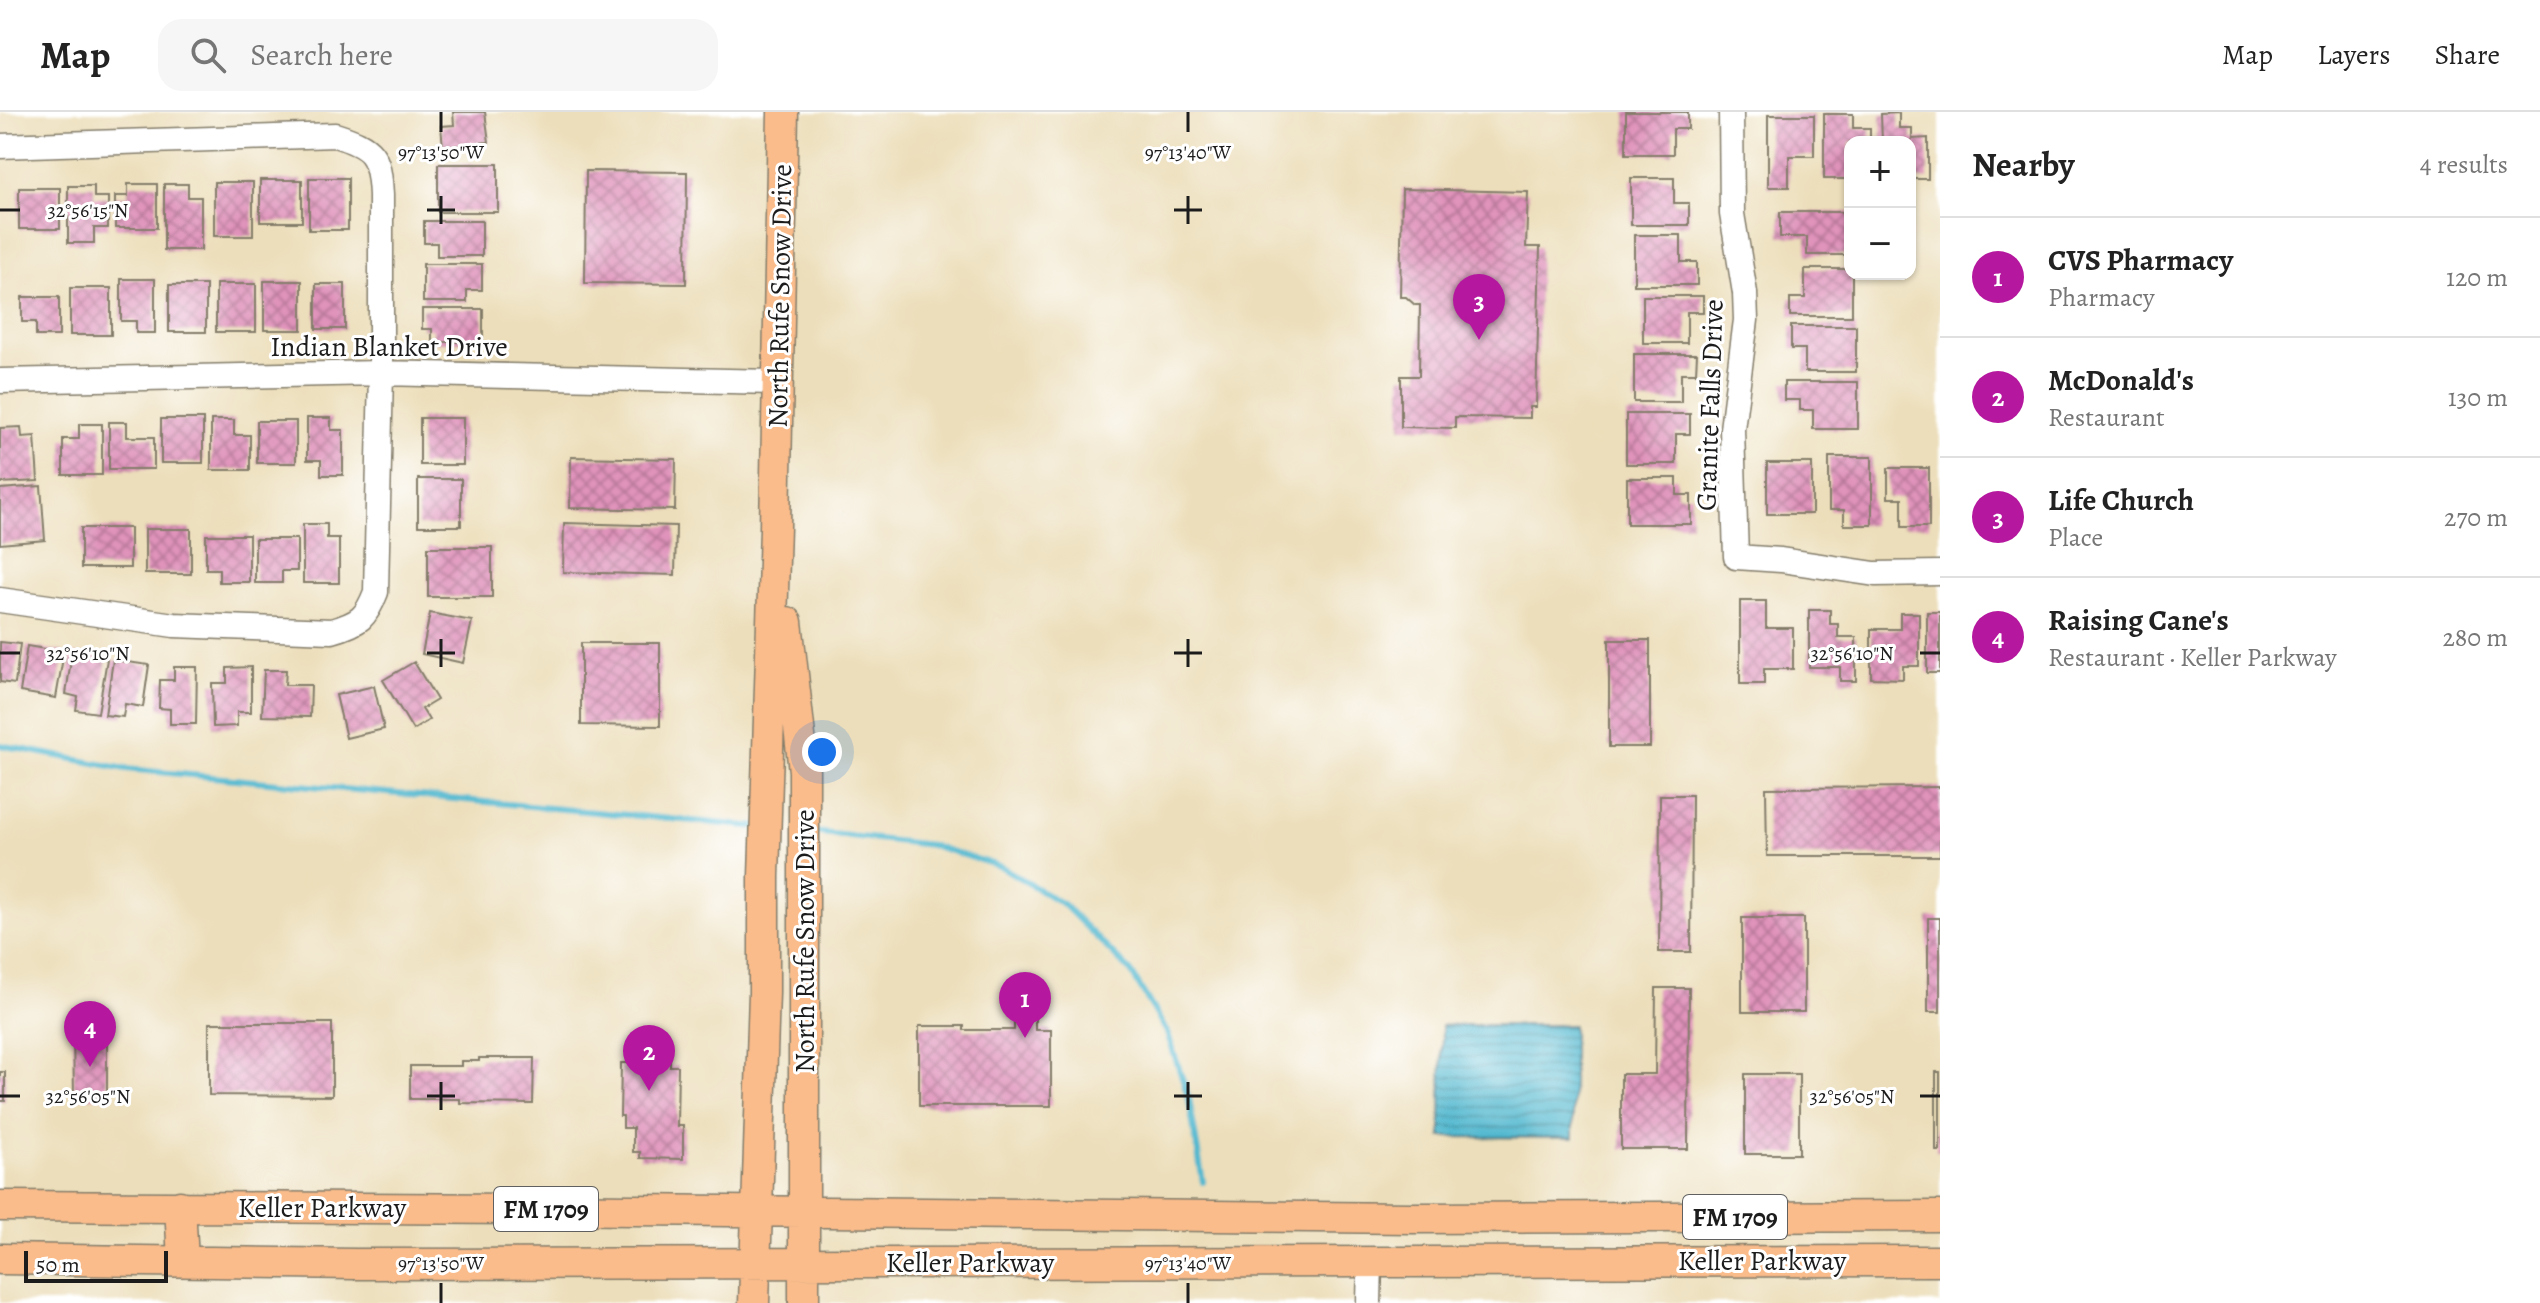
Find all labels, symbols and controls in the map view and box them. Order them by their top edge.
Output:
search box [158,19,718,91]
text: Map [40,29,110,81]
icon: search [186,33,230,77]
text: Search here [250,35,393,75]
text: Map [2222,36,2273,74]
text: Layers [2317,36,2390,74]
text: Share [2434,36,2500,74]
map controls [1844,136,1916,280]
button: + [1844,136,1916,208]
text: 97°13'50"W [398,139,484,166]
text: 97°13'40"W [1145,139,1232,166]
text: Nearby [1972,141,2075,188]
text: 4 results [2420,147,2508,182]
street label: North Rufe Snow Drive [759,164,801,428]
text: 32°56'15"N [48,197,129,224]
button: − [1844,208,1916,280]
text: CVS Pharmacy [2048,240,2233,280]
text: 1 [1993,260,2003,295]
text: 120 m [2446,260,2508,295]
pin: 3 [1453,274,1505,340]
text: Pharmacy [2048,280,2155,315]
street label: Granite Falls Drive [1687,299,1733,511]
street label: Indian Blanket Drive [270,328,508,366]
text: McDonald's [2048,360,2194,400]
text: 2 [1992,380,2004,415]
text: 130 m [2448,380,2508,415]
text: Restaurant [2048,400,2165,435]
text: Life Church [2048,480,2194,520]
text: 3 [1992,500,2004,535]
text: 270 m [2444,500,2508,535]
text: Place [2048,520,2103,555]
text: Raising Cane's [2048,600,2229,640]
text: 4 [1992,620,2004,655]
text: 280 m [2442,620,2508,655]
text: 32°56'10"N [46,640,130,667]
text: 32°56'10"N [1810,640,1894,667]
text: Restaurant · Keller Parkway [2048,640,2337,675]
your location [802,732,842,772]
street label: North Rufe Snow Drive [786,809,824,1073]
pin: 1 [999,972,1051,1038]
pin: 4 [64,1001,116,1067]
pin: 2 [623,1025,675,1091]
text: 32°56'05"N [46,1083,130,1110]
text: 32°56'05"N [1810,1083,1894,1110]
road number: FM 1709 [494,1187,598,1231]
street label: Keller Parkway [238,1189,407,1227]
road number: FM 1709 [1683,1195,1787,1239]
street label: Keller Parkway [1678,1242,1847,1280]
street label: Keller Parkway [886,1244,1055,1282]
scale bar [24,1247,168,1283]
text: 50 m [36,1250,80,1280]
text: 97°13'50"W [398,1250,484,1277]
text: 97°13'40"W [1145,1250,1232,1277]

